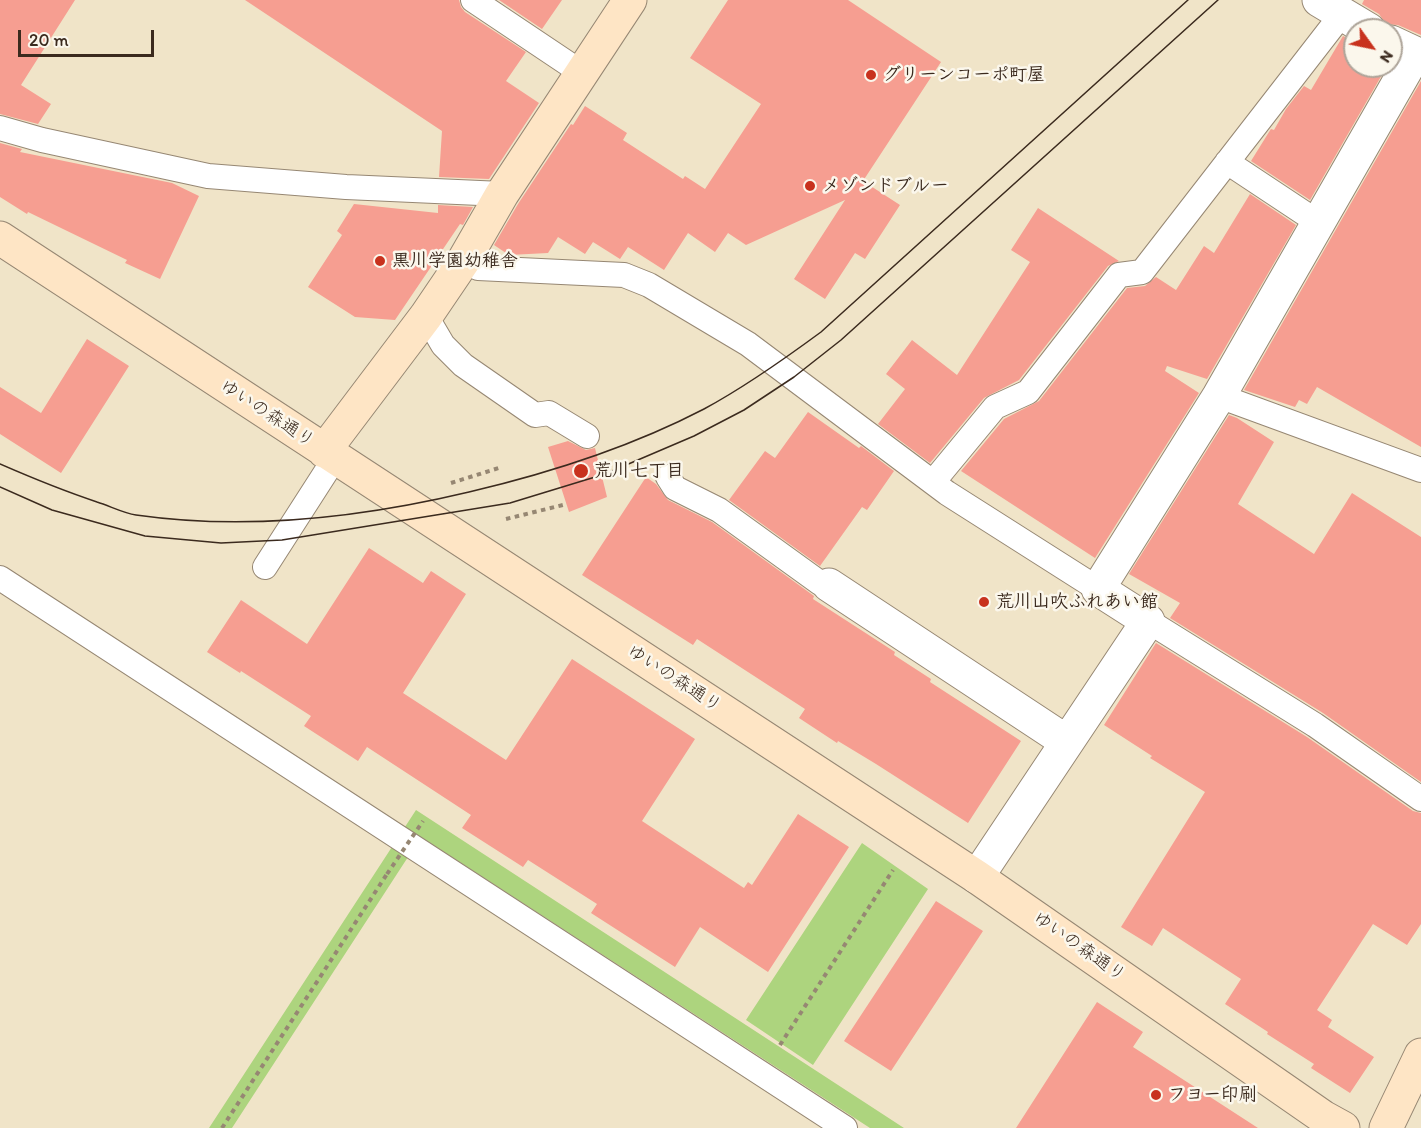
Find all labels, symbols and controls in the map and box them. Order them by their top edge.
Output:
scale bar [21,18,158,56]
north arrow [1343,18,1403,78]
text: 20 m [29,29,69,51]
text: N [1376,47,1398,67]
place label: グリーンコーポ町屋 [883,64,1045,86]
marker: グリーンコーポ町屋 [864,68,878,82]
place label: メゾンドブルー [822,175,949,197]
marker: メゾンドブルー [803,179,817,193]
place label: 黒川学園幼稚舎 [392,250,518,272]
marker: 黒川学園幼稚舎 [373,254,387,268]
street label: ゆいの森通り [216,376,318,452]
place label: 荒川七丁目 [594,460,684,482]
marker: 荒川七丁目 [572,462,590,480]
place label: 荒川山吹ふれあい館 [996,591,1158,613]
marker: 荒川山吹ふれあい館 [977,595,991,609]
street label: ゆいの森通り [623,641,725,717]
street label: ゆいの森通り [1029,907,1129,987]
place label: フヨー印刷 [1168,1084,1257,1106]
marker: フヨー印刷 [1149,1088,1163,1102]

